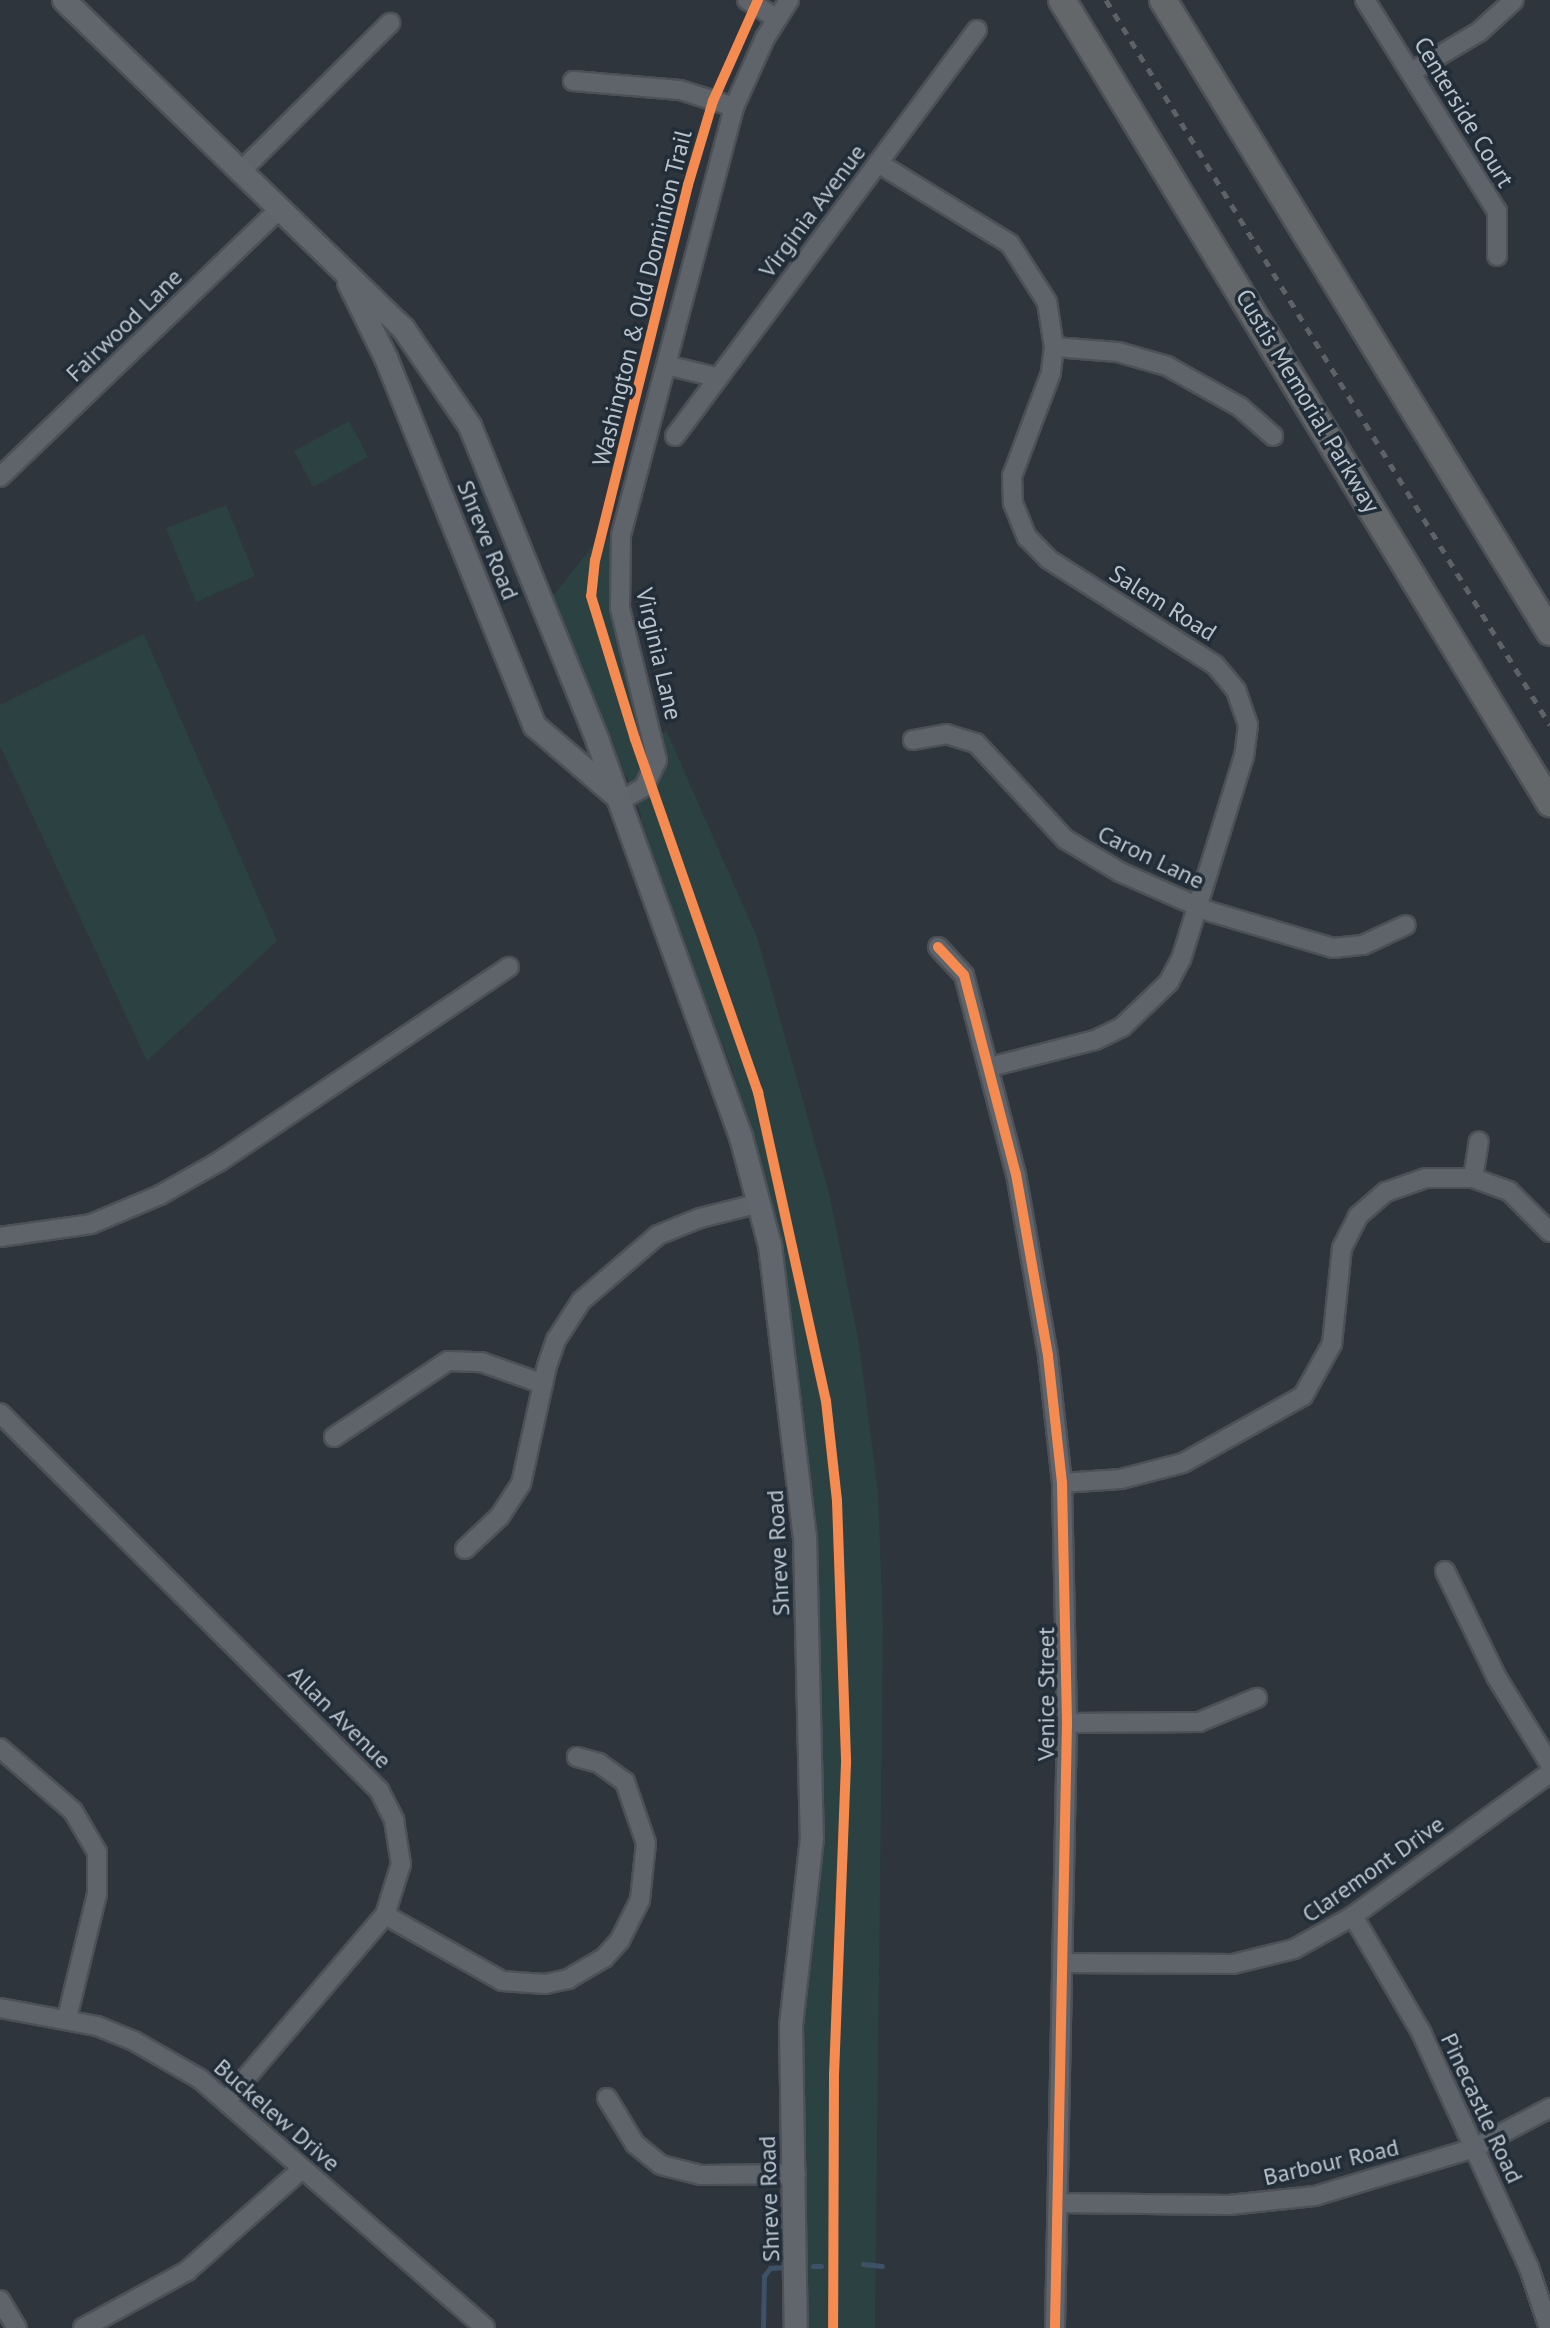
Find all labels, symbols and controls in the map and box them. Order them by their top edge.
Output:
street label: Centerside Court [1408,32,1520,192]
street label: Washington & Old Dominion Trail [586,127,698,469]
street label: Virginia Avenue [752,138,872,284]
street label: Fairwood Lane [60,262,188,388]
street label: Custis Memorial Parkway [1230,284,1386,518]
street label: Shreve Road [451,476,525,604]
street label: Salem Road [1104,559,1222,647]
street label: Virginia Lane [630,585,688,723]
street label: Caron Lane [1093,819,1209,895]
street label: Shreve Road [760,1489,796,1617]
street label: Venice Street [1032,1627,1060,1761]
street label: Allan Avenue [282,1659,398,1775]
street label: Claremont Drive [1296,1809,1450,1929]
street label: Pinecastle Road [1435,2028,1529,2188]
street label: Buckelew Drive [208,2052,346,2178]
street label: Barbour Road [1260,2132,1402,2192]
street label: Shreve Road [752,2135,786,2263]

